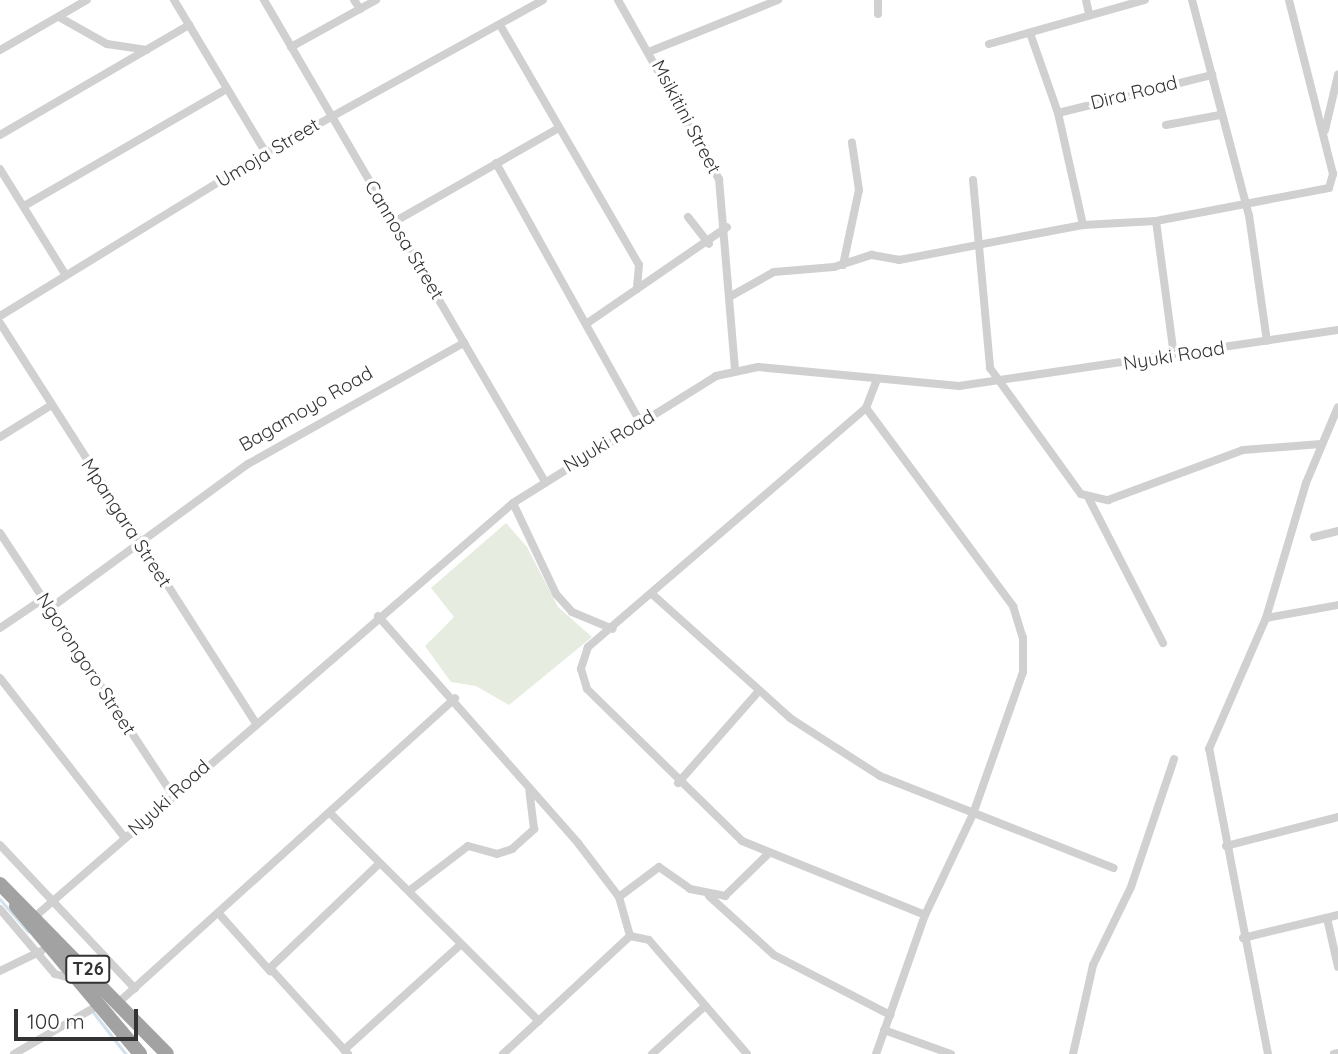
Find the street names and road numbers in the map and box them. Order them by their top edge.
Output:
street label: Msikitini Street [646,56,726,178]
street label: Dira Road [1088,71,1180,115]
street label: Umoja Street [212,113,324,193]
street label: Cannosa Street [359,176,449,304]
street label: Nyuki Road [1122,337,1226,375]
street label: Bagamoyo Road [235,362,377,456]
street label: Nyuki Road [559,405,659,477]
street label: Mpangara Street [76,454,176,592]
street label: Ngorongoro Street [32,589,140,739]
street label: Nyuki Road [123,755,215,841]
road number: T26 [65,954,111,984]

